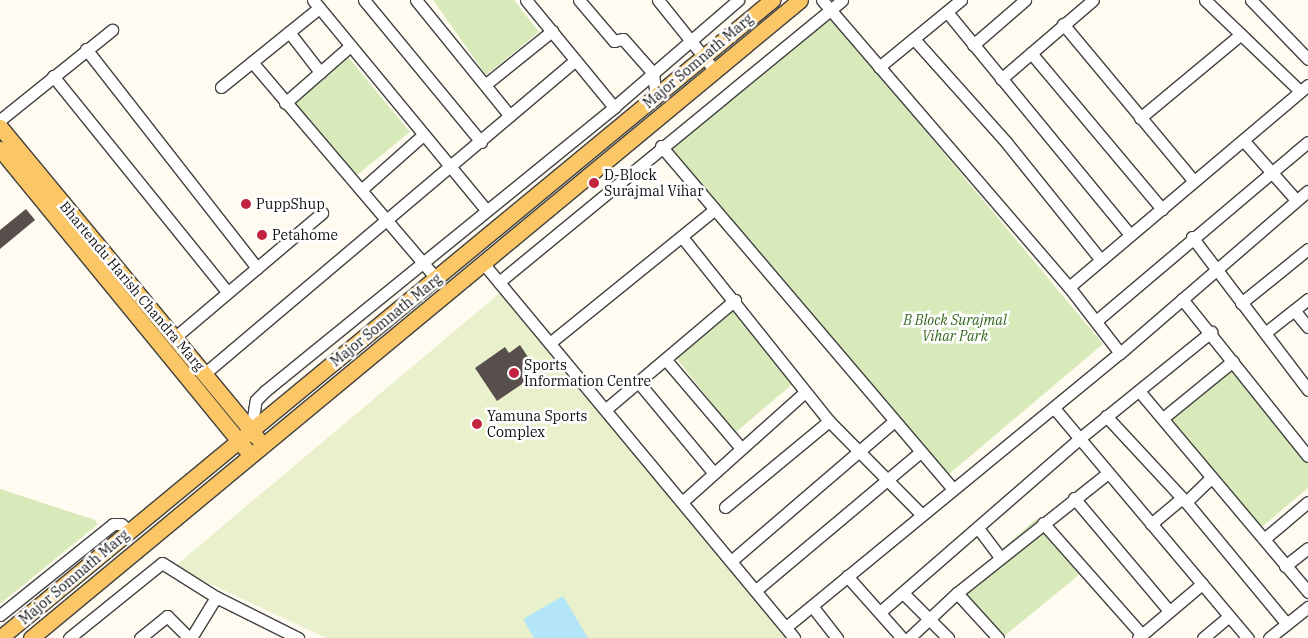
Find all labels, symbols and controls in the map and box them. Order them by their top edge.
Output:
street label: Major Somnath Marg [640,10,756,112]
place label: D-Block Surajmal Vihar [604,167,703,200]
marker: D-Block Surajmal Vihar [588,177,600,189]
place label: PuppShup [256,196,325,212]
street label: Bhartendu Harish Chandra Marg [56,198,208,374]
marker: PuppShup [240,198,252,210]
place label: Petahome [272,227,338,243]
marker: Petahome [256,229,268,241]
street label: Major Somnath Marg [327,270,445,370]
park label: B Block Surajmal Vihar Park [903,312,1007,344]
place label: Sports Information Centre [524,357,651,390]
marker: Sports Information Centre [508,367,520,379]
place label: Yamuna Sports Complex [487,408,587,441]
marker: Yamuna Sports Complex [471,418,483,430]
street label: Major Somnath Marg [16,526,132,628]

